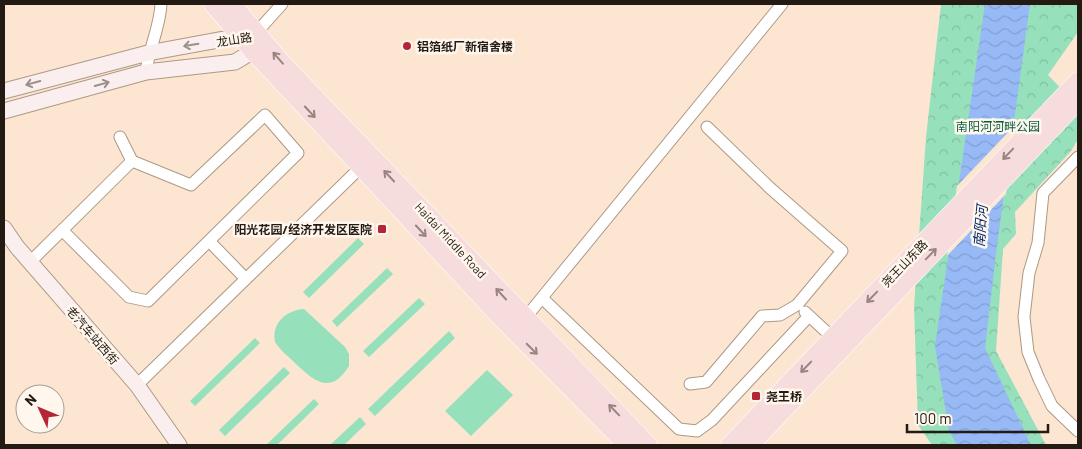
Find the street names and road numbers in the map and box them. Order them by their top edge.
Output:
street label: 龙山路 [215,29,253,49]
street label: Haidai Middle Road [412,199,490,281]
street label: 尧王山东路 [878,237,930,289]
street label: 老汽车站西街 [64,303,122,367]

